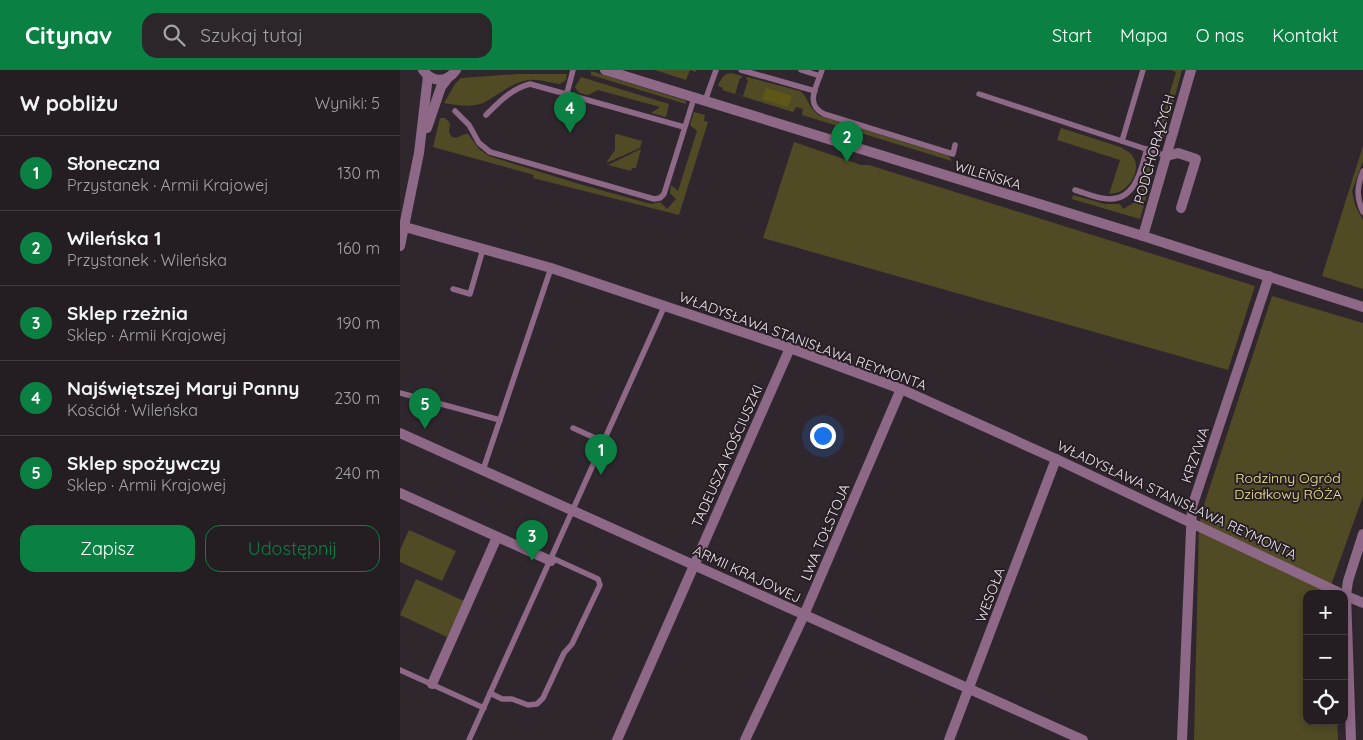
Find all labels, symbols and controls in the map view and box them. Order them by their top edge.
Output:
search box [142,13,492,58]
text: Citynav [25,20,112,50]
icon: search [160,21,188,49]
text: Szukaj tutaj [200,23,303,47]
text: Start [1052,24,1092,47]
text: Mapa [1120,24,1168,47]
text: O nas [1196,24,1244,47]
text: Kontakt [1272,24,1338,47]
text: W pobliżu [20,90,118,116]
pin: 4 [554,92,586,133]
street label: PODCHORĄŻYCH [1130,92,1178,206]
text: Wyniki: 5 [315,93,380,113]
pin: 2 [831,121,863,162]
text: Słoneczna [67,151,160,175]
street label: WILEŃSKA [952,156,1024,194]
text: 1 [33,163,39,183]
text: 130 m [337,163,380,183]
text: Przystanek · Armii Krajowej [67,175,269,195]
text: Wileńska 1 [67,226,161,250]
text: 2 [31,238,41,258]
text: 160 m [337,238,380,258]
text: Przystanek · Wileńska [67,250,227,270]
street label: WŁADYSŁAWA STANISŁAWA REYMONTA [677,288,929,394]
text: Sklep rzeżnia [67,301,188,325]
text: 3 [32,313,40,333]
text: 190 m [337,313,380,333]
text: Sklep · Armii Krajowej [67,325,227,345]
text: Najświętszej Maryi Panny [67,376,299,400]
street label: TADEUSZA KOŚCIUSZKI [687,382,767,530]
text: 4 [31,388,41,408]
text: 230 m [334,388,380,408]
pin: 5 [409,388,441,429]
text: Kościół · Wileńska [67,400,198,420]
your location [810,423,836,449]
street label: KRZYWA [1177,425,1213,485]
pin: 1 [585,434,617,475]
street label: WŁADYSŁAWA STANISŁAWA REYMONTA [1054,436,1300,564]
text: Sklep spożywczy [67,451,221,475]
text: 5 [31,463,41,483]
text: 240 m [334,463,380,483]
park label: Rodzinny Ogród Działkowy RÓŻA [1234,469,1342,503]
text: Sklep · Armii Krajowej [67,475,227,495]
street label: LWA TOŁSTOJA [796,481,854,583]
pin: 3 [516,520,548,561]
button: Zapisz [20,525,195,572]
button: Udostępnij [205,525,380,572]
street label: ARMII KRAJOWEJ [690,541,804,607]
street label: WESOŁA [971,565,1009,625]
map controls [1303,590,1348,725]
button: + [1303,590,1348,635]
button: − [1303,635,1348,680]
button: locate [1303,680,1348,725]

